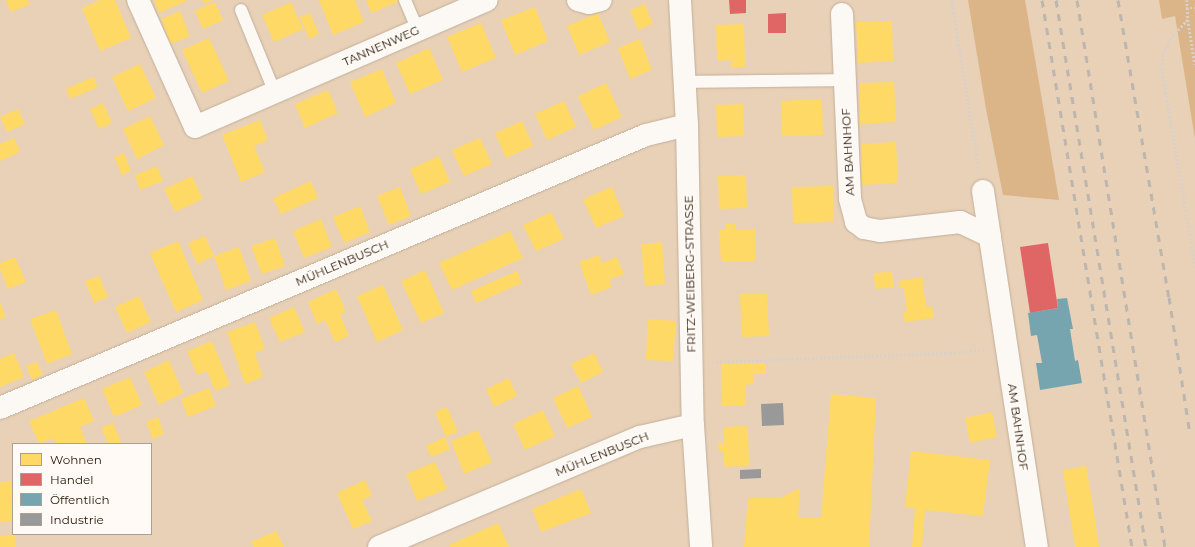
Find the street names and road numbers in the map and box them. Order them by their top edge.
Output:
street label: TANNENWEG [340,23,422,69]
street label: AM BAHNHOF [839,108,857,196]
street label: FRITZ-WEIBERG-STRASSE [681,195,699,353]
street label: MÜHLENBUSCH [293,237,391,289]
street label: AM BAHNHOF [1005,383,1031,471]
street label: MÜHLENBUSCH [553,429,651,479]

